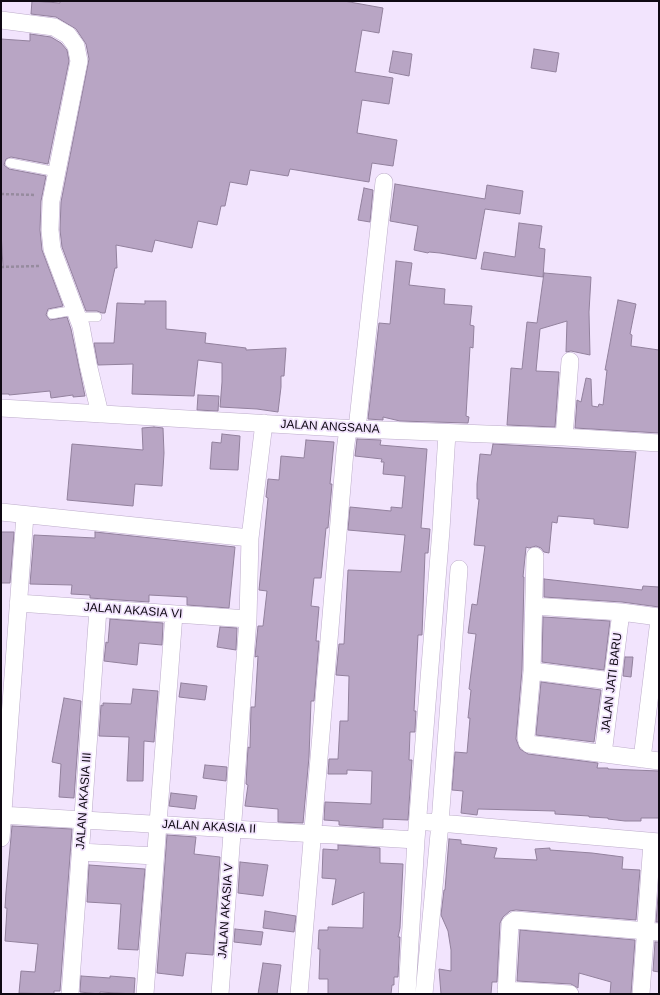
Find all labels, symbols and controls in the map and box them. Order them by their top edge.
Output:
street label: JALAN ANGSANA [280,417,380,437]
street label: JALAN AKASIA VI [83,600,183,622]
street label: JALAN JATI BARU [599,632,625,734]
street label: JALAN AKASIA III [73,752,95,850]
street label: JALAN AKASIA II [162,817,256,837]
street label: JALAN AKASIA V [215,863,237,959]

